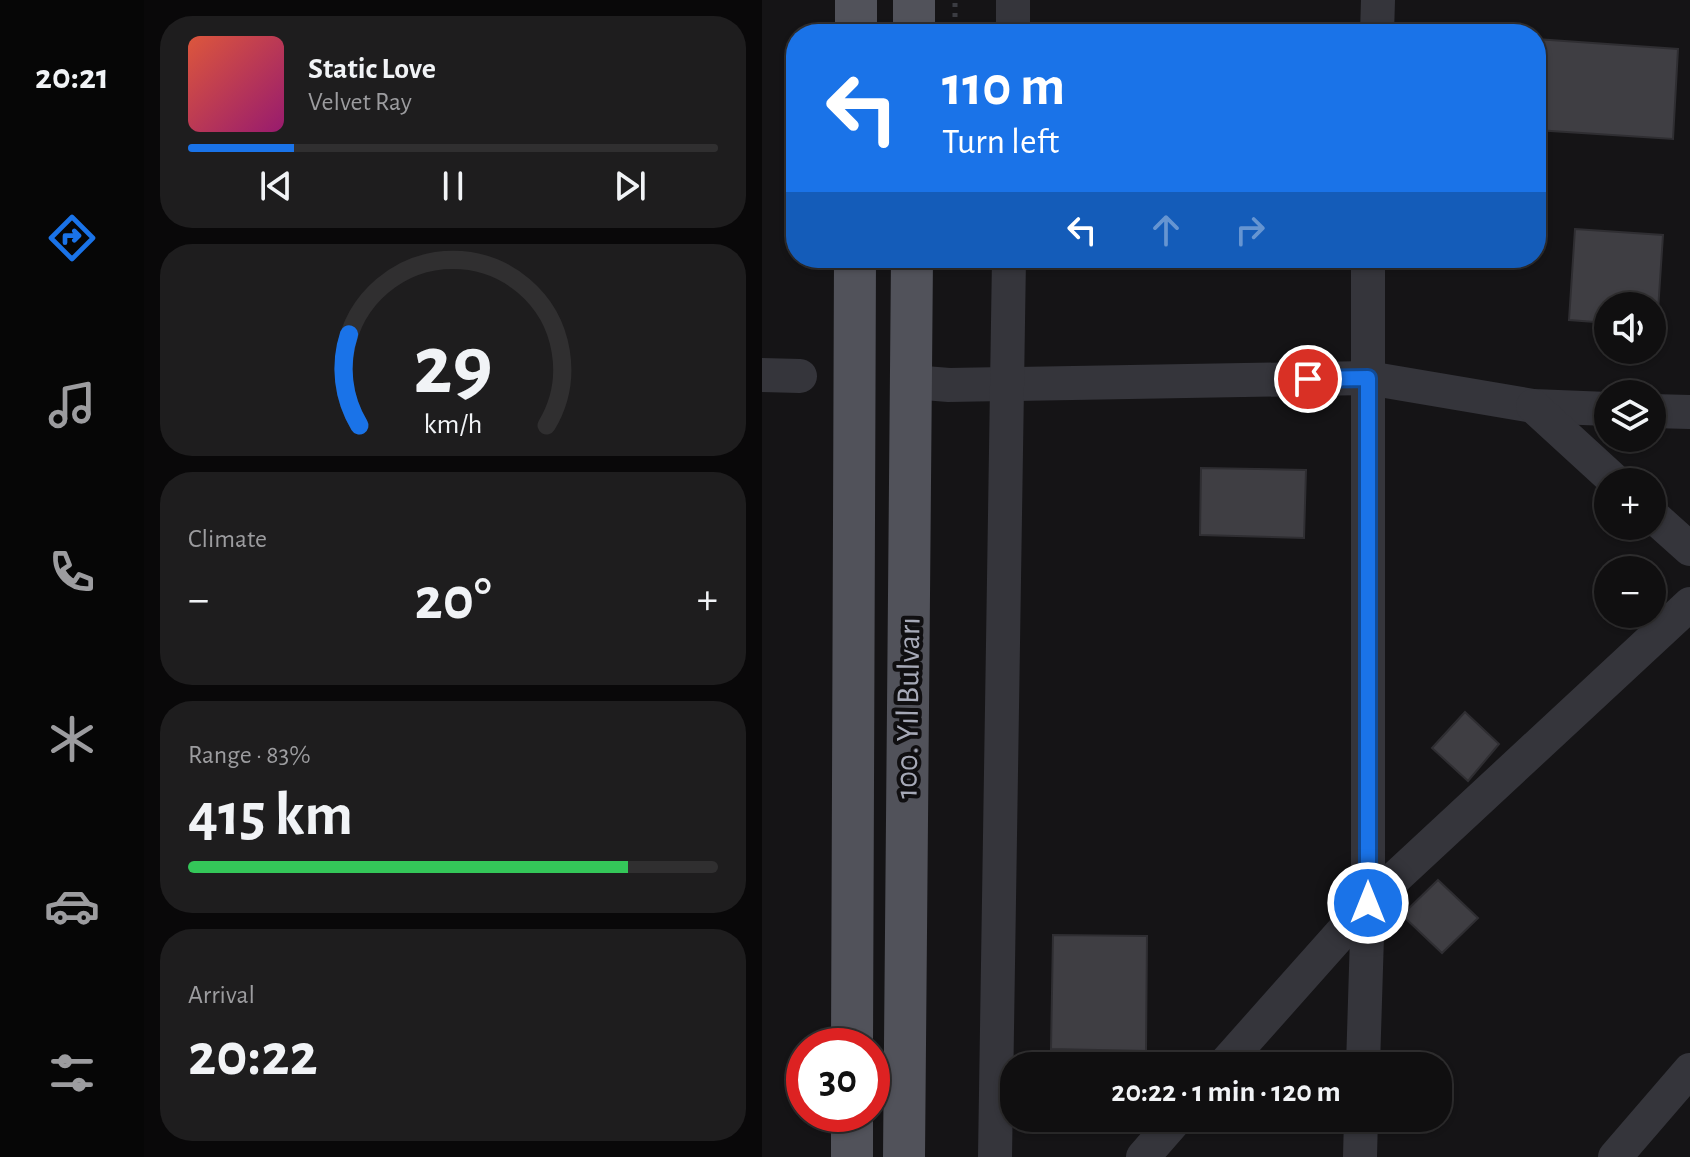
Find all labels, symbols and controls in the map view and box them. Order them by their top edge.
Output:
text: Static Love [308,54,436,84]
icon: left [810,56,914,160]
text: 20:21 [35,59,109,95]
text: 110 m [942,59,1065,115]
text: Velvet Ray [308,89,412,115]
text: Turn left [942,124,1059,160]
icon: previous [254,164,298,208]
icon: pause [431,164,475,208]
icon: next [608,164,652,208]
icon: left [1060,208,1104,252]
icon: ahead [1144,208,1188,252]
icon: right [1228,208,1272,252]
icon: directions [44,210,100,266]
map controls [1594,292,1666,628]
button: sound [1594,292,1666,364]
text: 29 [413,325,493,409]
pin [1274,345,1342,413]
icon: arrive [1286,357,1330,401]
icon: music [44,377,100,433]
button: layers [1594,380,1666,452]
text: km/h [424,410,482,439]
button: + [1594,468,1666,540]
text: Climate [188,526,267,552]
icon: phone [44,544,100,600]
button: − [1594,556,1666,628]
text: 20° [414,570,492,630]
text: − [188,578,209,622]
text: + [697,578,718,622]
street label: 100. Yıl Bulvarı [890,617,926,799]
icon: climate [44,711,100,767]
text: Range · 83% [188,742,311,768]
text: 415 km [188,786,353,846]
position arrow [1326,861,1410,945]
icon: car [44,878,100,934]
text: Arrival [188,982,255,1008]
text: 20:22 [188,1026,318,1086]
speed limit sign: 30 [786,1028,890,1132]
icon: filters [44,1045,100,1101]
text: 20:22 · 1 min · 120 m [1111,1077,1341,1107]

